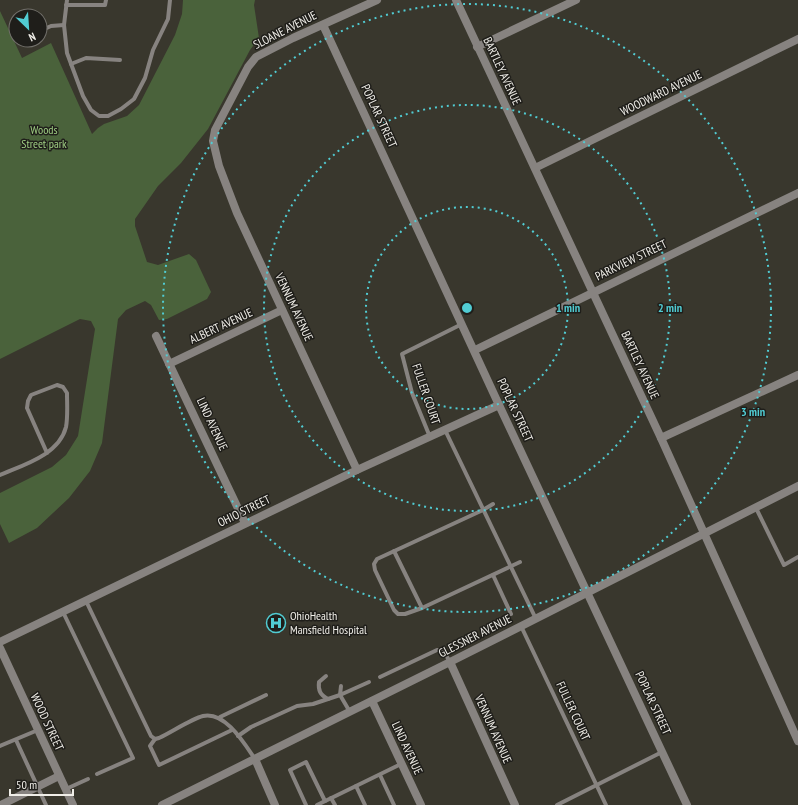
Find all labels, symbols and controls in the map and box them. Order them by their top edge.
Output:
street label: SLOANE AVENUE [251,7,319,52]
north arrow [8,8,48,48]
text: N [27,29,38,45]
street label: BARTLEY AVENUE [480,34,525,107]
street label: WOODWARD AVENUE [618,66,704,119]
street label: POPLAR STREET [358,82,401,150]
park label: Woods Street park [21,122,67,151]
street label: PARKVIEW STREET [593,235,670,283]
street label: VENNUM AVENUE [272,269,317,343]
text: 1 min [556,300,580,315]
text: 2 min [658,300,682,315]
centre of rings [460,301,474,315]
street label: ALBERT AVENUE [187,304,255,347]
street label: BARTLEY AVENUE [618,328,663,401]
street label: FULLER COURT [409,361,444,427]
street label: POPLAR STREET [494,376,537,444]
street label: LIND AVENUE [194,395,231,453]
text: 3 min [741,404,765,419]
street label: OHIO STREET [215,491,273,530]
place label: OhioHealth Mansfield Hospital [290,608,367,637]
street label: GLESSNER AVENUE [436,611,514,660]
hospital icon: OhioHealth Mansfield Hospital [265,612,287,634]
street label: POPLAR STREET [632,669,675,737]
street label: FULLER COURT [553,679,594,743]
street label: WOOD STREET [28,691,68,754]
street label: VENNUM AVENUE [471,691,515,765]
street label: LIND AVENUE [389,719,426,777]
scale bar [10,771,73,797]
text: 50 m [16,777,37,792]

